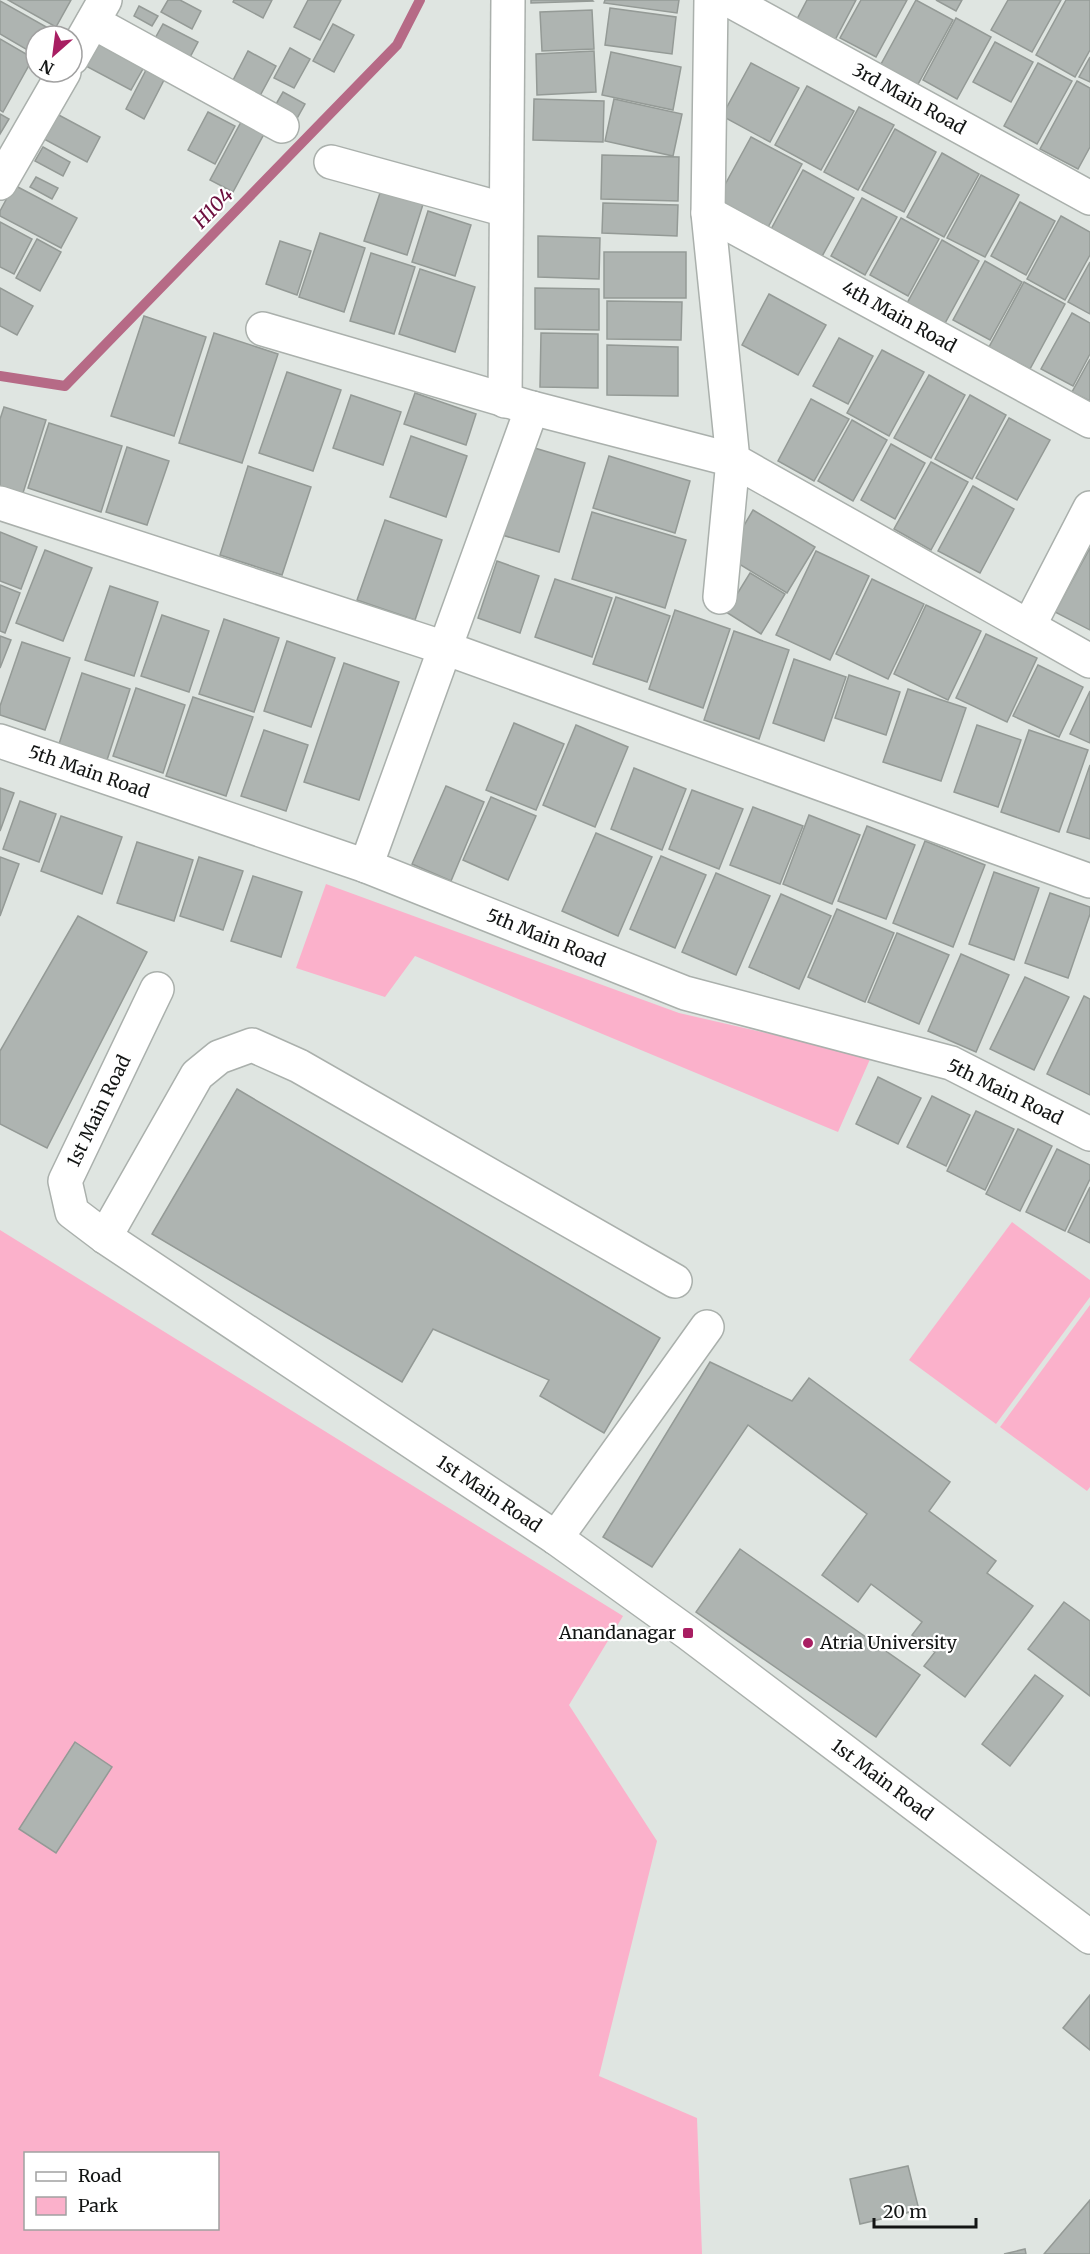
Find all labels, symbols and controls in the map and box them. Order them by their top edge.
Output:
north arrow [24,24,84,84]
text: N [36,55,57,79]
street label: 3rd Main Road [849,58,970,139]
water label: H104 [187,182,238,234]
street label: 4th Main Road [838,276,961,358]
street label: 5th Main Road [26,740,153,803]
street label: 5th Main Road [483,903,609,972]
street label: 1st Main Road [62,1051,136,1170]
street label: 5th Main Road [943,1054,1067,1130]
street label: 1st Main Road [433,1450,546,1537]
place label: Anandanagar [558,1621,676,1644]
marker: Anandanagar [681,1626,695,1640]
place label: Atria University [819,1631,957,1654]
marker: Atria University [801,1636,815,1650]
street label: 1st Main Road [827,1734,938,1825]
legend [24,2152,219,2230]
text: Road [78,2164,122,2187]
scale bar [874,2191,976,2229]
text: Park [78,2194,119,2217]
text: 20 m [883,2200,927,2223]

